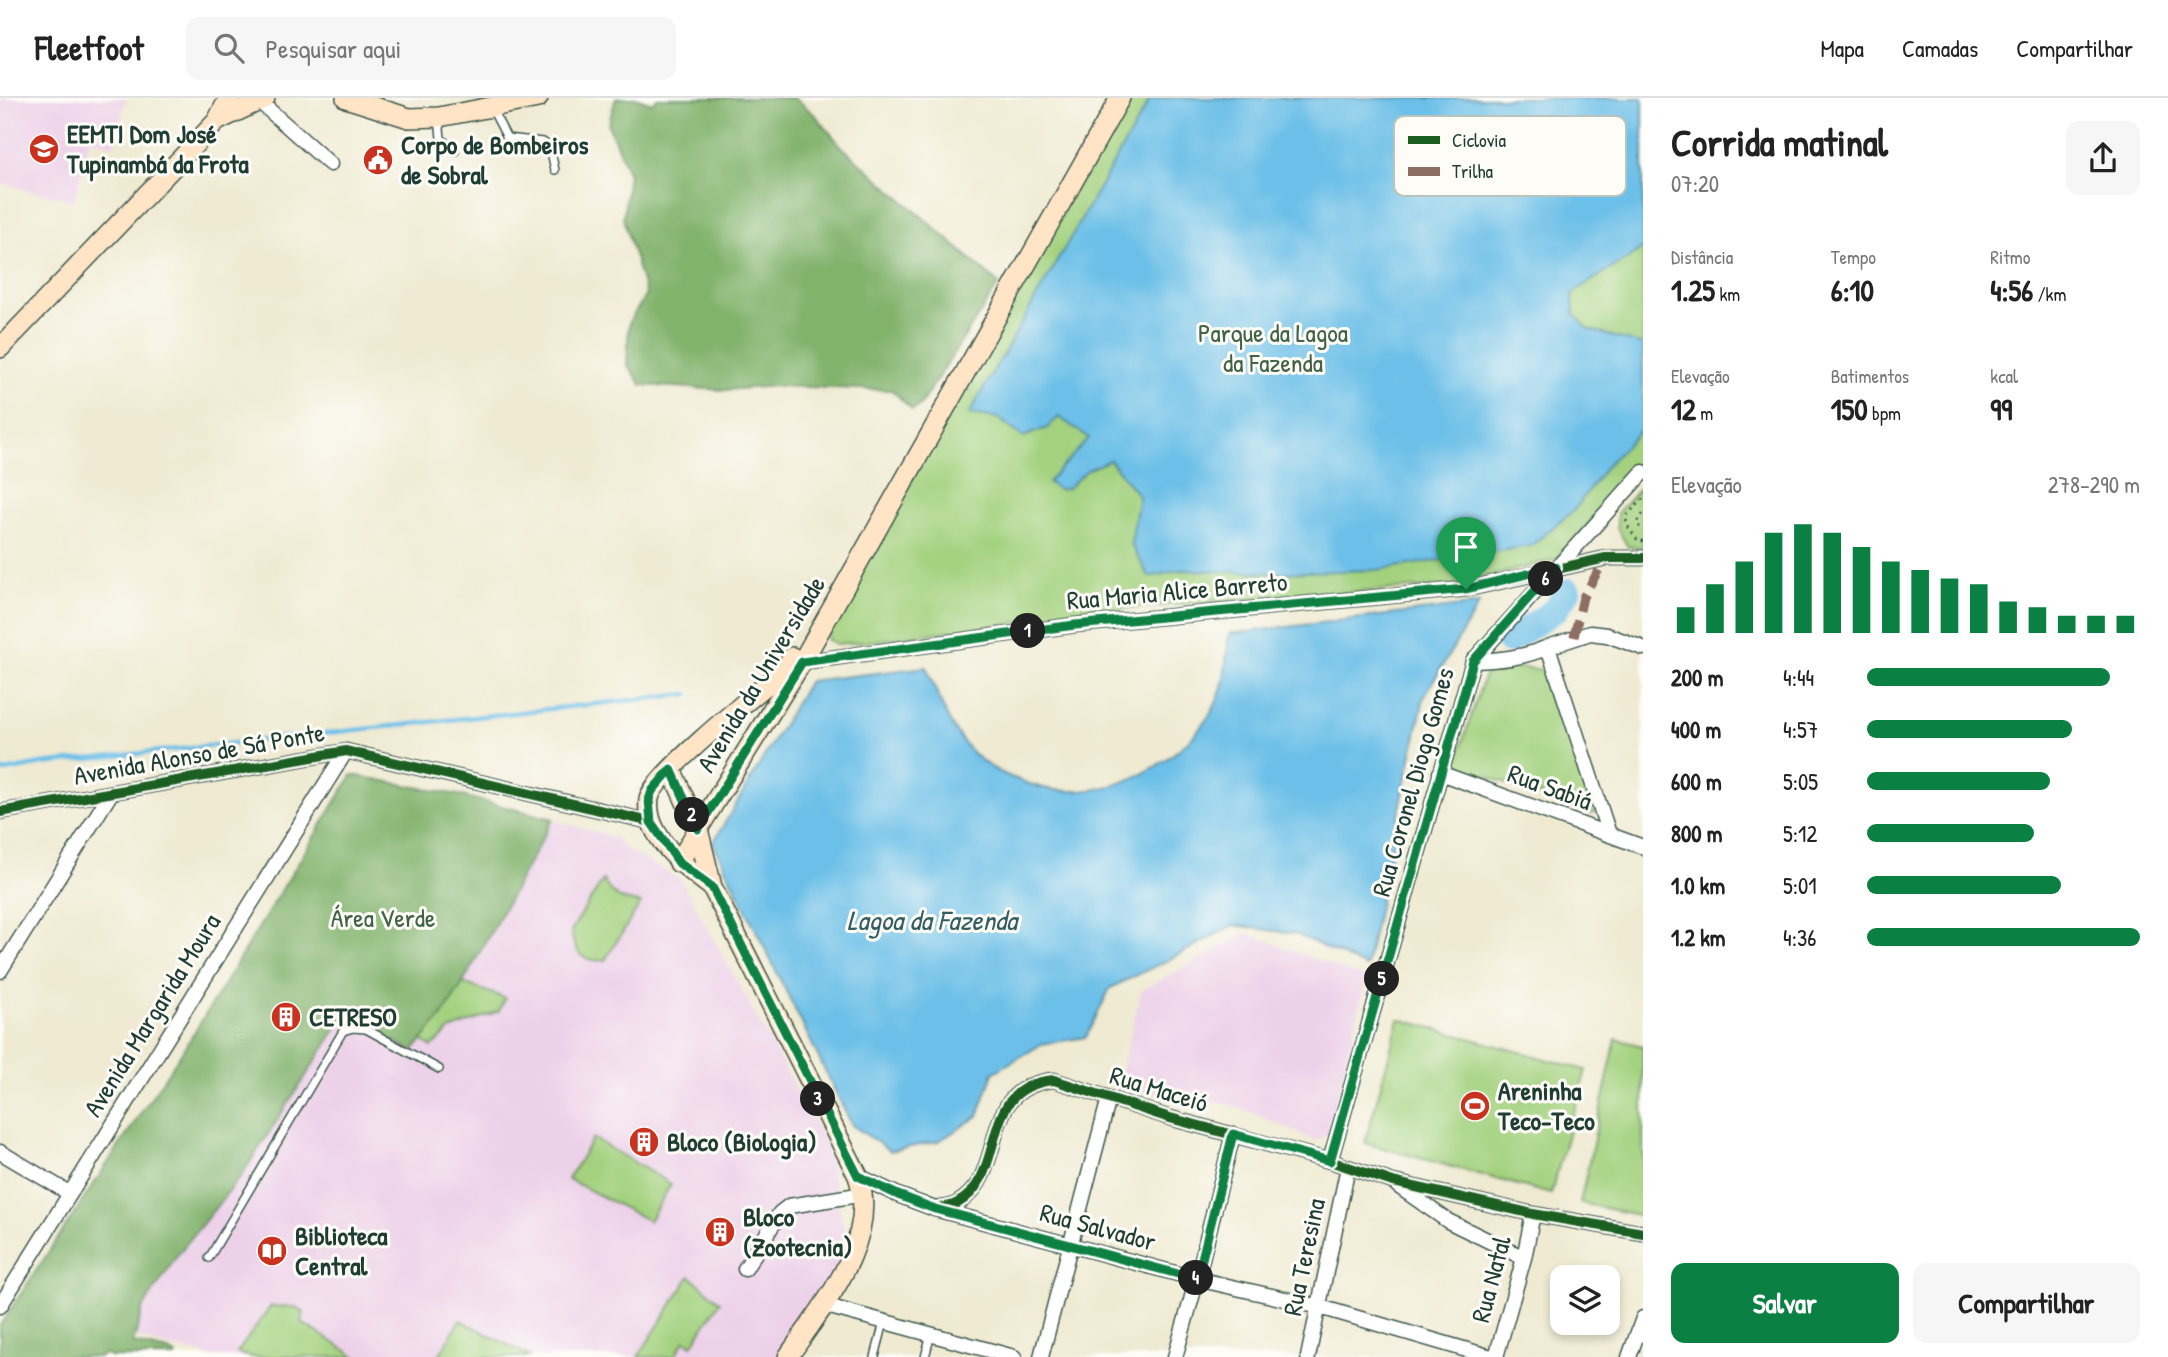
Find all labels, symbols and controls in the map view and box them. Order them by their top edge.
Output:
search box [186,17,676,80]
text: Fleetfoot [35,26,144,70]
icon: search [210,29,248,67]
text: Pesquisar aqui [266,31,401,66]
text: Mapa [1821,32,1864,64]
text: Camadas [1902,32,1978,64]
text: Compartilhar [2016,32,2133,64]
place label: EEMTI Dom José Tupinambá da Frota [66,116,250,182]
legend [1394,116,1626,196]
text: Corrida matinal [1671,116,1888,168]
button: share [2066,121,2140,195]
place label: Corpo de Bombeiros de Sobral [401,127,589,192]
text: Ciclovia [1452,127,1507,153]
school or university icon: EEMTI Dom José Tupinambá da Frota [27,132,61,166]
public building icon: Corpo de Bombeiros de Sobral [361,143,395,177]
text: Trilha [1452,158,1493,184]
text: 07:20 [1671,168,1719,199]
text: Distância [1671,244,1733,270]
text: Tempo [1831,244,1876,270]
text: Ritmo [1990,244,2030,270]
text: 1.25 [1671,270,1715,310]
text: 6:10 [1831,270,1874,310]
text: 4:56 [1990,270,2033,310]
text: km [1715,281,1740,307]
text: /km [2033,281,2066,307]
park label: Parque da Lagoa da Fazenda [1198,315,1348,380]
text: Elevação [1671,363,1730,389]
text: Batimentos [1831,363,1909,389]
text: kcal [1990,363,2018,389]
text: 12 [1671,389,1696,429]
text: 150 [1831,389,1868,429]
text: 99 [1990,389,2012,429]
text: m [1696,400,1713,426]
text: bpm [1868,400,1901,426]
text: Elevação [1671,469,1742,500]
text: 278–290 m [2048,469,2140,500]
pin [1436,517,1496,589]
icon: arrive [1447,528,1485,566]
pin: 6 [1528,561,1564,596]
street label: Rua Maria Alice Barreto [1065,563,1289,618]
text: 6 [1542,565,1549,591]
street label: Avenida da Universidade [688,569,833,778]
pin: 1 [1010,614,1046,648]
text: 1 [1024,617,1031,643]
text: 200 m [1671,662,1723,693]
text: 4:44 [1783,662,1814,693]
street label: Rua Coronel Diogo Gomes [1363,663,1462,900]
street label: Avenida Alonso de Sá Ponte [71,714,327,793]
text: 400 m [1671,714,1721,745]
text: 4:57 [1783,714,1818,745]
street label: Rua Sabiá [1503,755,1597,818]
text: 600 m [1671,766,1722,797]
text: 5:05 [1783,766,1818,797]
pin: 2 [674,798,710,832]
text: 2 [687,801,696,827]
text: 800 m [1671,818,1723,849]
text: 5:12 [1783,818,1817,849]
text: 1.0 km [1671,870,1725,901]
text: 5:01 [1783,870,1817,901]
park label: Área Verde [331,900,435,935]
water label: Lagoa da Fazenda [847,901,1020,939]
street label: Avenida Margarida Moura [75,906,228,1123]
text: 1.2 km [1671,922,1726,953]
text: 4:36 [1783,922,1816,953]
pin: 5 [1364,962,1400,996]
text: 5 [1377,965,1386,991]
place label: CETRESO [309,999,397,1034]
building icon: CETRESO [269,1000,303,1034]
street label: Rua Maceió [1106,1057,1212,1120]
place label: Areninha Teco-Teco [1497,1073,1595,1138]
pin: 3 [800,1082,836,1116]
text: 3 [813,1085,822,1111]
sports icon: Areninha Teco-Teco [1458,1089,1492,1123]
place label: Bloco (Biologia) [667,1124,817,1160]
building icon: Bloco (Biologia) [627,1125,661,1159]
street label: Rua Salvador [1036,1194,1160,1259]
street label: Rua Teresina [1274,1195,1333,1319]
place label: Bloco (Zootecnia) [743,1199,852,1264]
building icon: Bloco (Zootecnia) [703,1215,737,1249]
place label: Biblioteca Central [295,1218,388,1283]
street label: Rua Natal [1462,1232,1519,1326]
library icon: Biblioteca Central [255,1234,289,1268]
pin: 4 [1178,1260,1214,1296]
button: Salvar [1671,1263,1899,1343]
button: Compartilhar [1913,1263,2140,1343]
text: 4 [1192,1264,1199,1290]
map controls [1550,1265,1620,1335]
button: layers [1550,1265,1620,1335]

